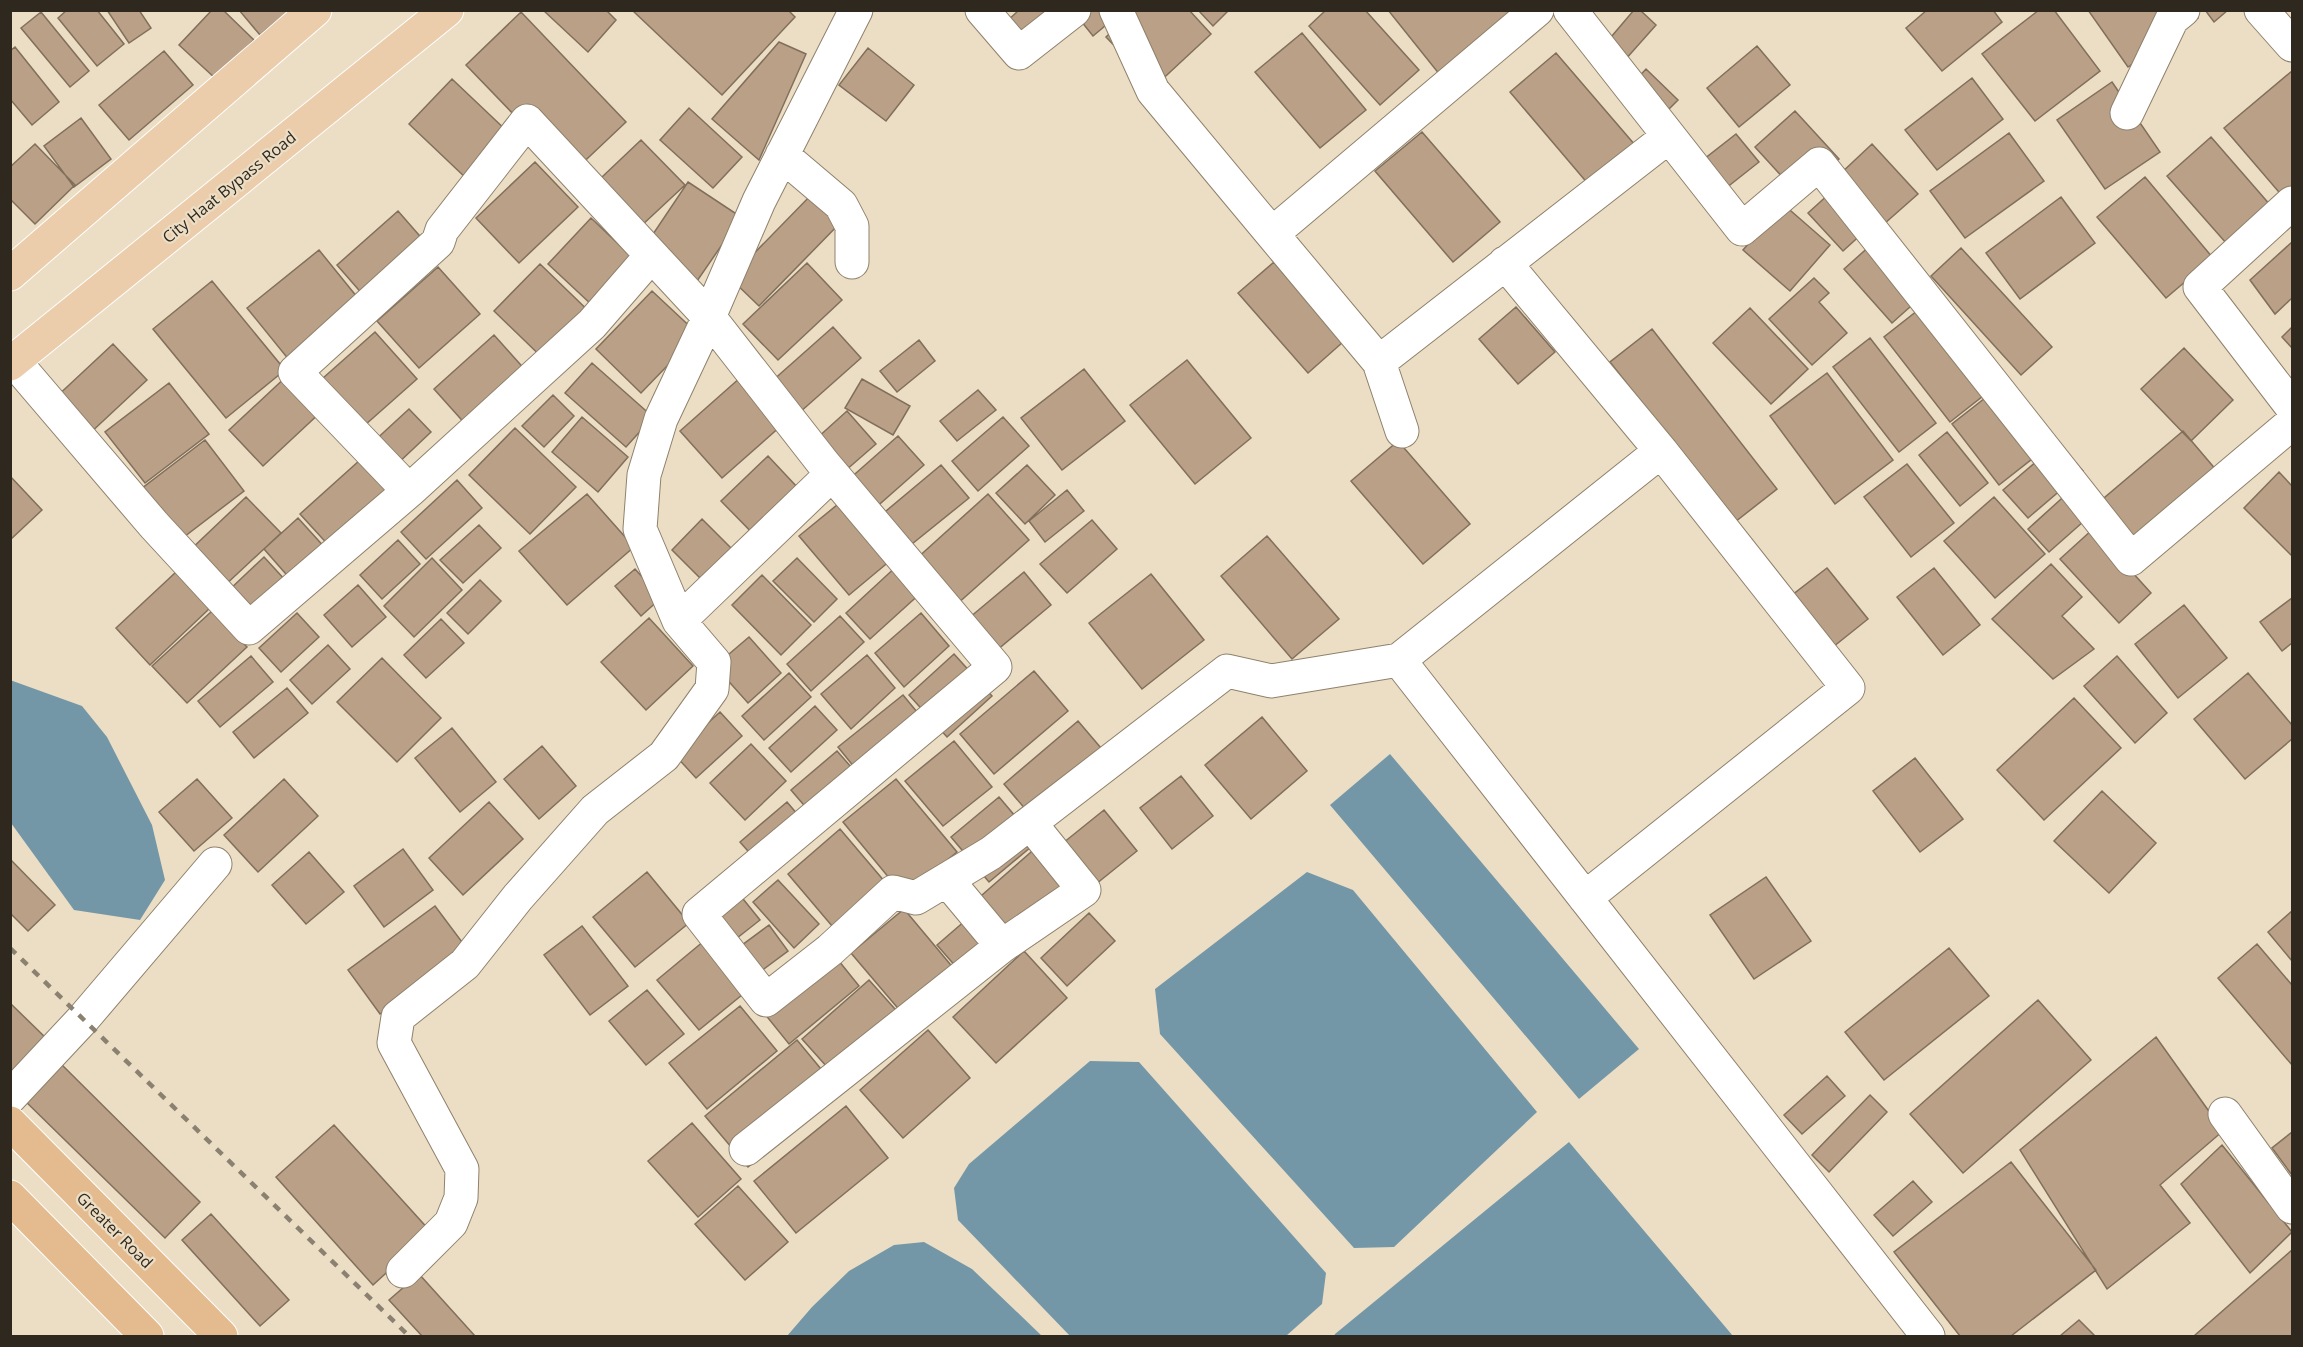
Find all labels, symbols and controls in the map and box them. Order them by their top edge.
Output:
street label: City Haat Bypass Road [158,126,300,248]
street label: Greater Road [72,1187,158,1273]

